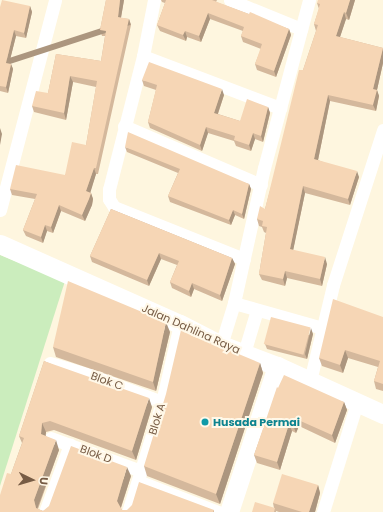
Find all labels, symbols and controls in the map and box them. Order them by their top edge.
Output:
street label: Jalan Dahlina Raya [140,301,242,357]
street label: Blok C [89,369,125,393]
street label: Blok A [146,402,168,436]
place label: Husada Permai [213,415,300,429]
marker: Husada Permai [200,417,210,427]
street label: Blok D [78,442,114,466]
north arrow [12,460,52,500]
text: U [36,476,52,486]

